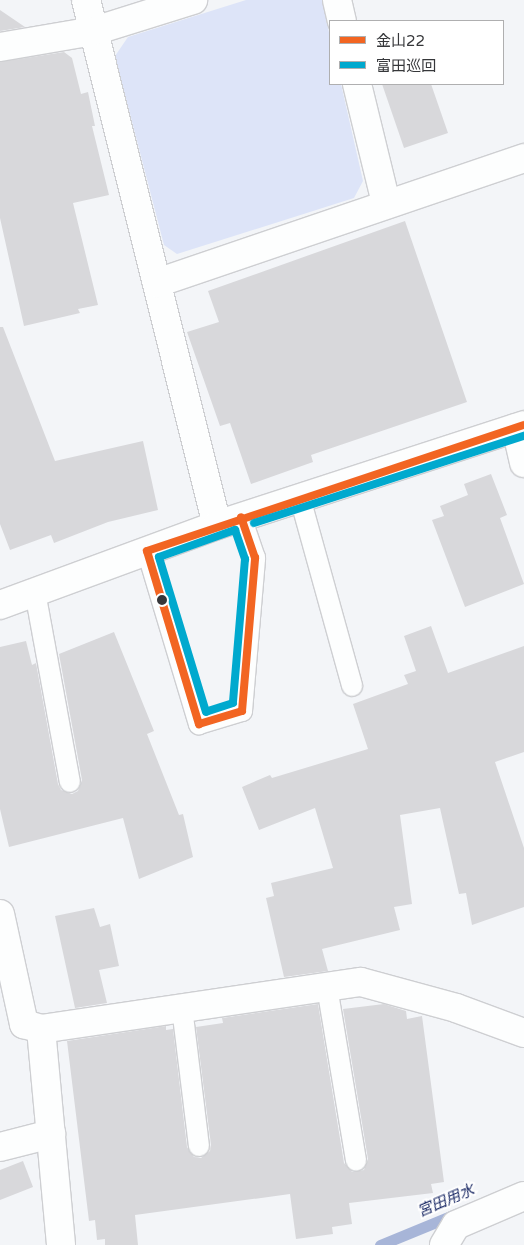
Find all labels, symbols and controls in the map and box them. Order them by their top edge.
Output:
legend [329,20,504,85]
text: 金山22 [376,32,425,50]
text: 富田巡回 [376,57,436,75]
unlabelled marker [157,595,167,605]
water label: 宮田用水 [415,1181,477,1221]

